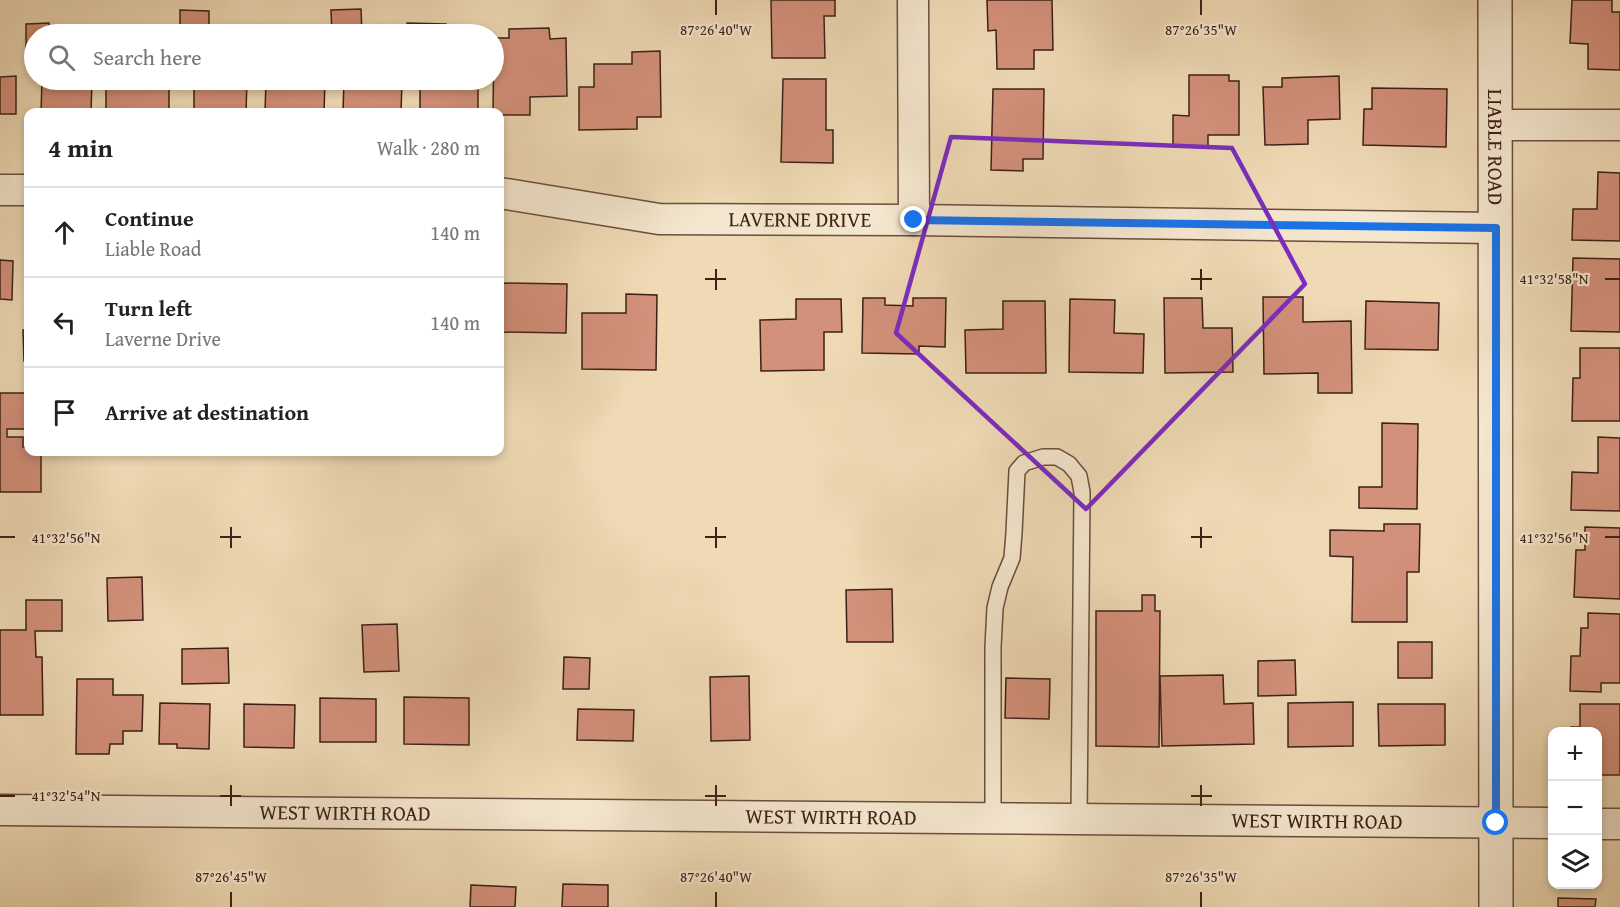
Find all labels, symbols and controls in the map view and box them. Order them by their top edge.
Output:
text: 87°26'40"W [680,19,752,40]
text: 87°26'35"W [1165,19,1237,40]
search box [24,24,504,90]
icon: search [45,41,78,74]
text: Search here [93,41,202,73]
street label: LIABLE ROAD [1480,89,1511,205]
text: 4 min [48,128,113,167]
text: Walk · 280 m [377,133,480,162]
text: Continue [105,202,194,234]
street label: LAVERNE DRIVE [729,203,872,235]
route end [900,206,926,232]
icon: ahead [48,216,81,249]
text: 140 m [430,218,480,247]
text: Liable Road [105,234,201,263]
text: 41°32'58"N [1520,268,1589,289]
text: Turn left [105,292,192,324]
icon: left [48,306,81,339]
text: 140 m [430,308,480,337]
text: Laverne Drive [105,324,221,353]
icon: arrive [48,396,81,429]
text: Arrive at destination [105,396,309,428]
text: 41°32'56"N [32,527,101,548]
text: 41°32'56"N [1520,527,1589,548]
map controls [1548,727,1602,889]
button: + [1548,727,1602,781]
button: − [1548,781,1602,835]
text: 41°32'54"N [32,785,101,806]
street label: WEST WIRTH ROAD [259,796,431,829]
street label: WEST WIRTH ROAD [745,800,917,833]
street label: WEST WIRTH ROAD [1231,804,1403,837]
route start [1482,809,1508,835]
button: layers [1548,835,1602,889]
text: 87°26'45"W [195,866,267,887]
text: 87°26'40"W [680,866,752,887]
text: 87°26'35"W [1165,866,1237,887]

